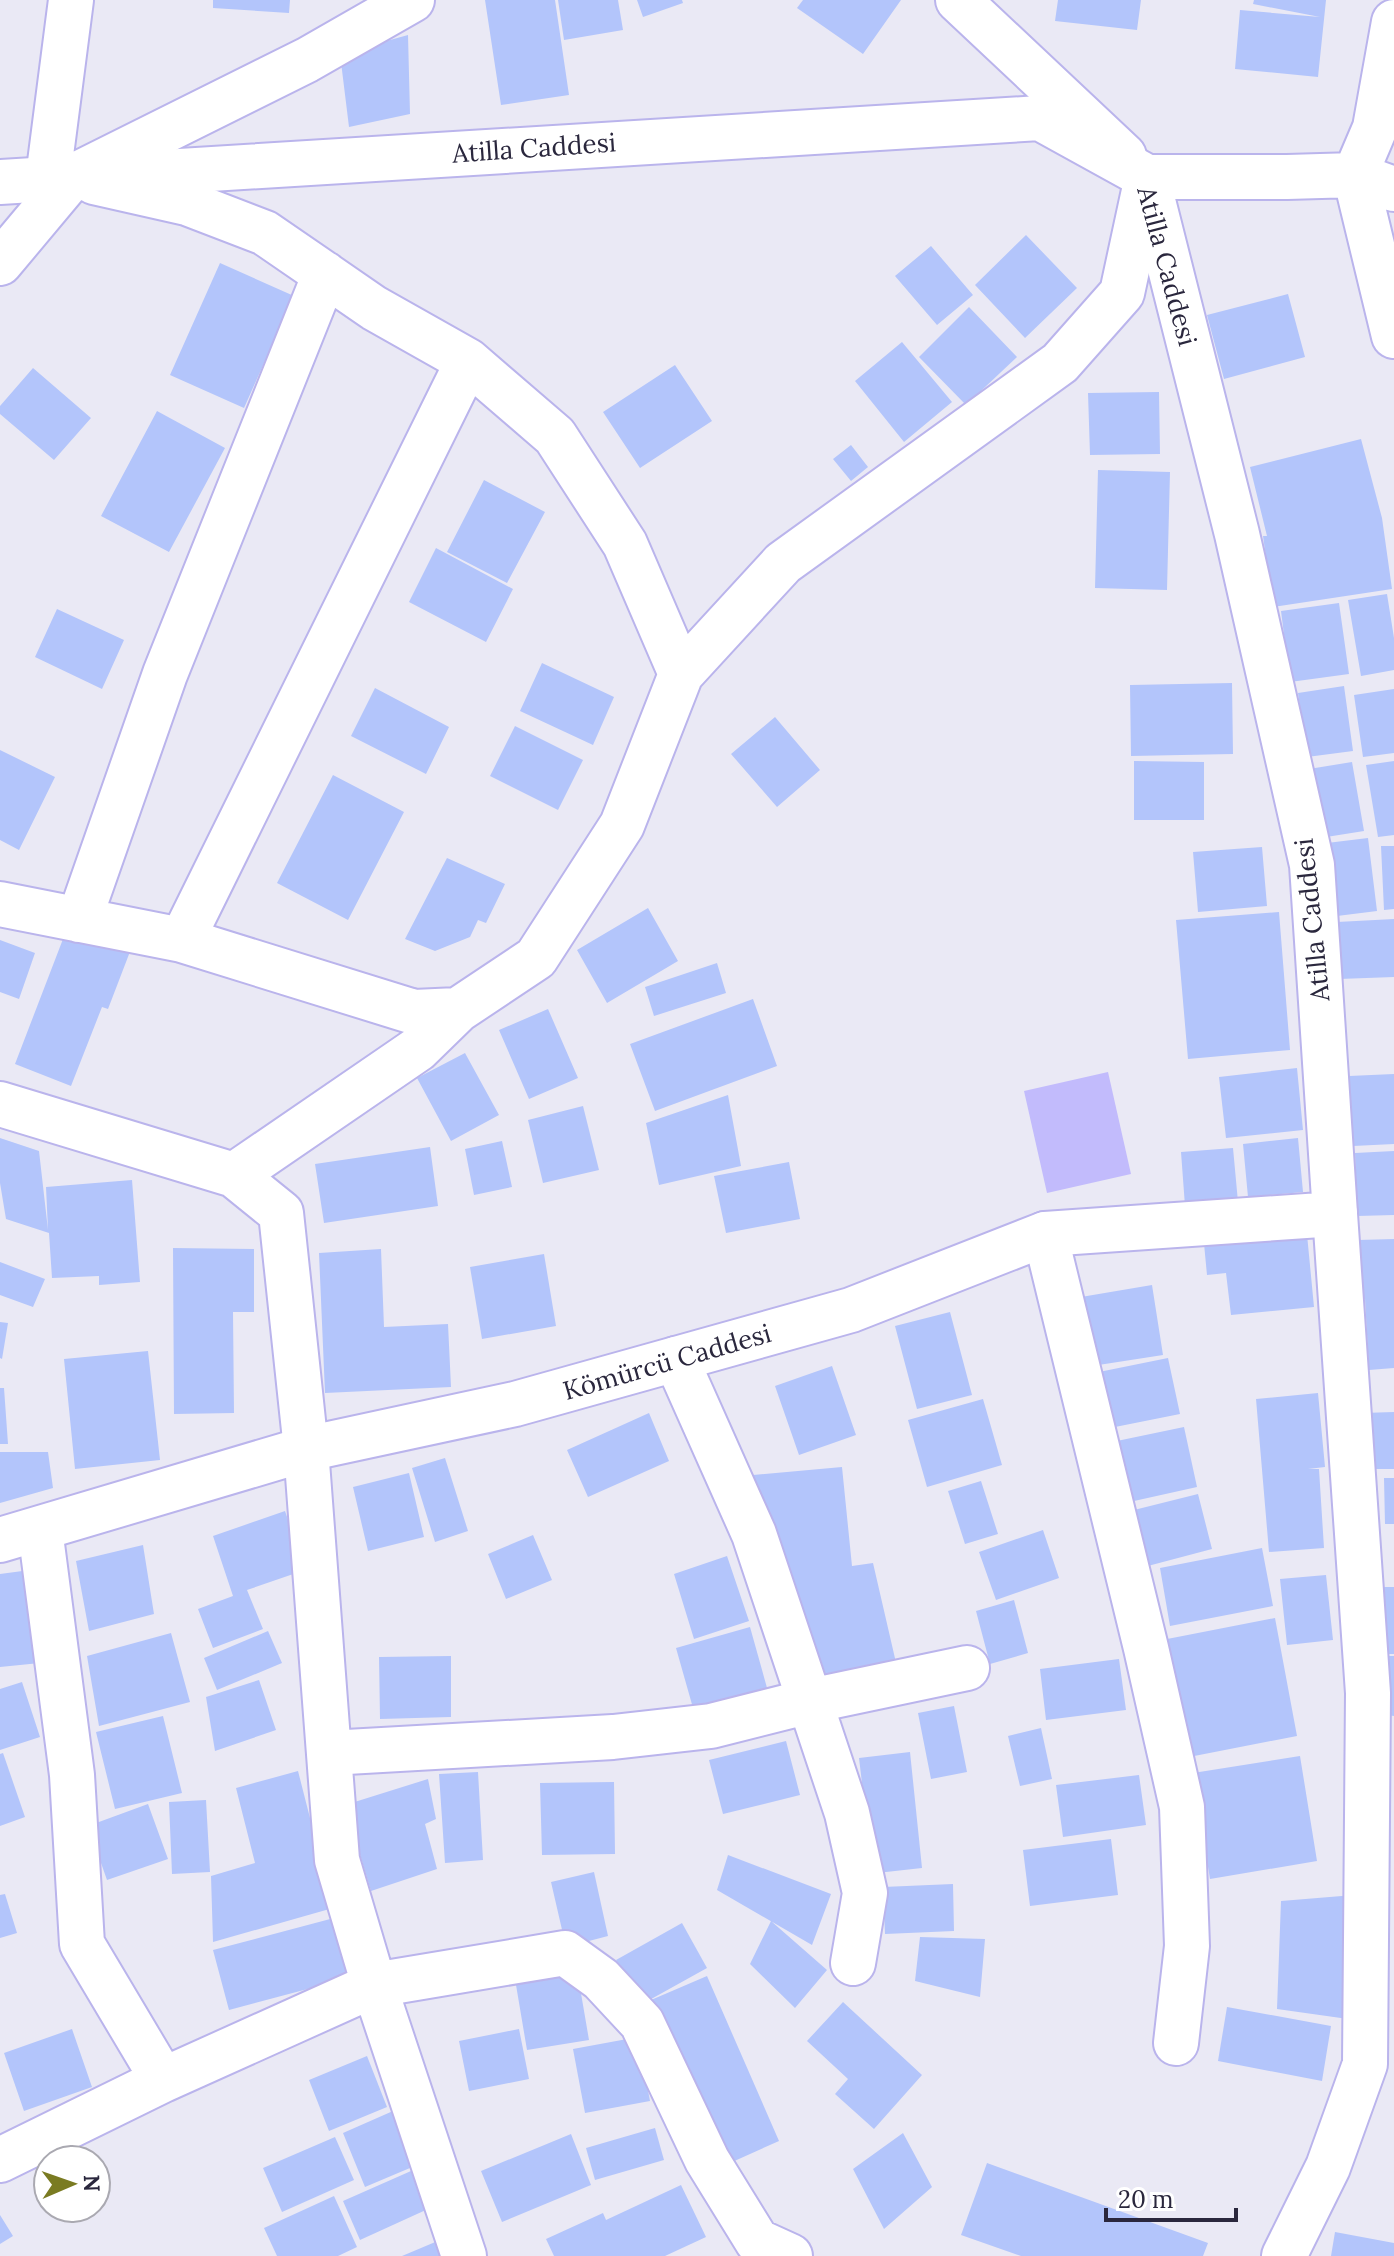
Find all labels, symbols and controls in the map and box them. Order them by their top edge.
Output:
street label: Atilla Caddesi [450,125,617,170]
street label: Atilla Caddesi [1130,181,1205,349]
street label: Atilla Caddesi [1287,837,1337,1004]
street label: Kömürcü Caddesi [559,1316,775,1407]
north arrow [32,2144,112,2224]
scale bar [1106,2172,1236,2222]
text: N [78,2174,106,2192]
text: 20 m [1118,2184,1174,2215]

